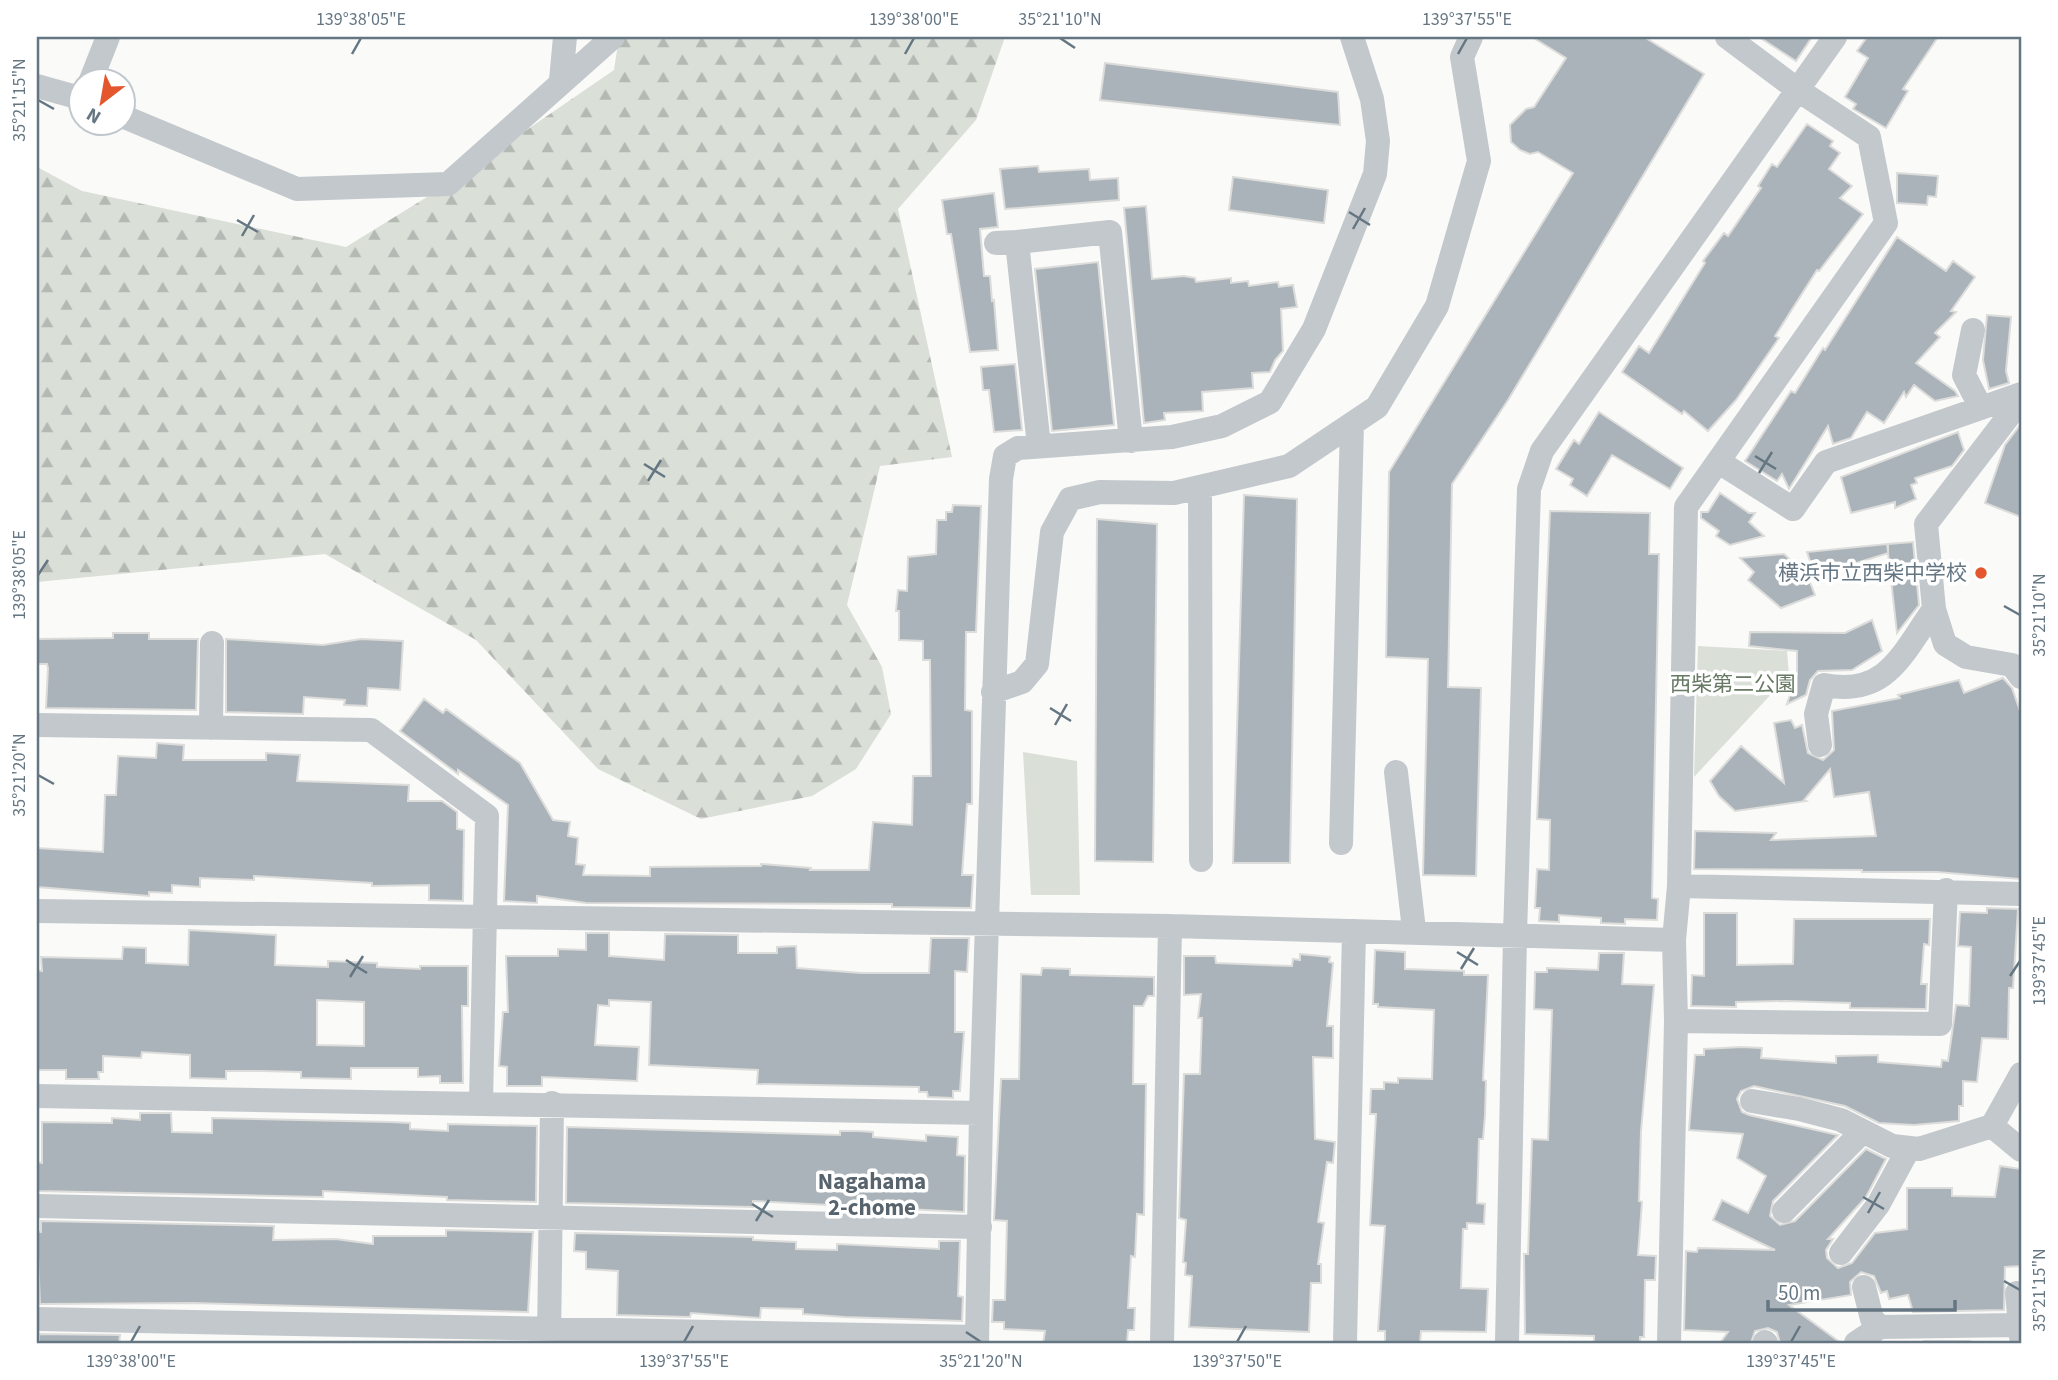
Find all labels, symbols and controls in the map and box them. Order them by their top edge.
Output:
text: 139°38'05"E [316,7,406,32]
text: 139°38'00"E [869,7,959,32]
text: 35°21'10"N [1018,7,1102,32]
text: 139°37'55"E [1422,7,1512,32]
text: 35°21'15"N [7,58,32,142]
north arrow [66,66,136,136]
text: N [82,100,106,130]
text: 139°38'05"E [7,530,32,620]
place label: 横浜市立西柴中学校 [1778,558,1967,588]
marker: 横浜市立西柴中学校 [1973,565,1989,581]
text: 35°21'10"N [2027,573,2052,657]
park label: 西柴第二公園 [1670,669,1796,699]
text: 35°21'20"N [7,733,32,817]
text: 139°37'45"E [2027,916,2052,1006]
district label: Nagahama 2-chome [818,1165,926,1224]
text: 35°21'15"N [2027,1248,2052,1332]
scale bar [1768,1268,1955,1312]
text: 50 m [1778,1278,1820,1308]
text: 139°38'00"E [86,1349,176,1374]
text: 139°37'55"E [639,1349,729,1374]
text: 35°21'20"N [939,1349,1023,1374]
text: 139°37'50"E [1192,1349,1282,1374]
text: 139°37'45"E [1746,1349,1836,1374]

